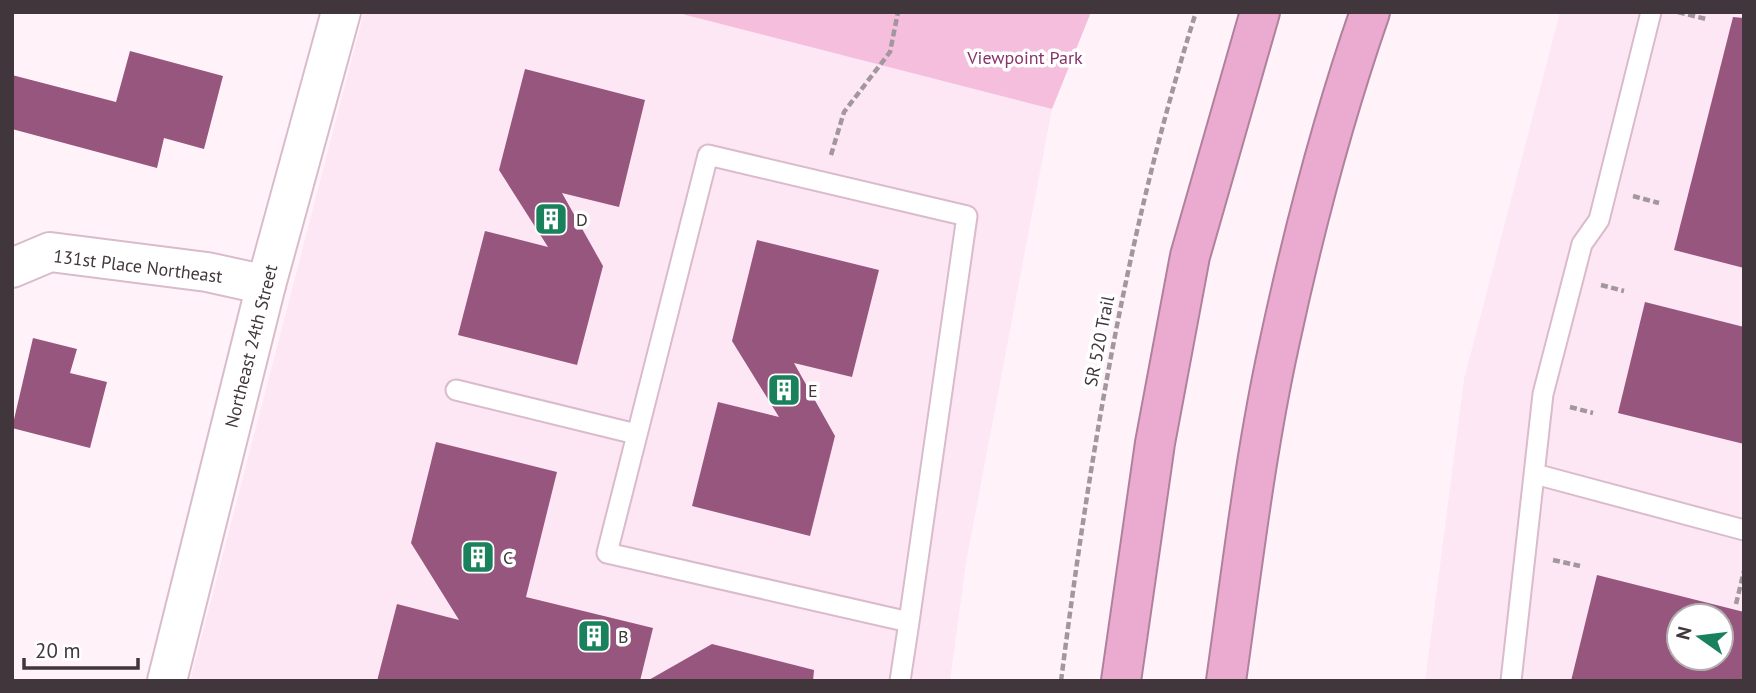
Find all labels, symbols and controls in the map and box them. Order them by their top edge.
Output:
park label: Viewpoint Park [966,46,1083,69]
building icon: D [532,200,570,238]
place label: D [576,208,588,231]
street label: 131st Place Northeast [52,244,224,288]
street label: Northeast 24th Street [220,262,282,430]
street label: SR 520 Trail [1079,293,1119,388]
building icon: E [765,371,803,409]
place label: E [808,379,818,402]
building icon: C [459,538,497,576]
place label: C [503,546,513,569]
north arrow [1665,602,1735,672]
building icon: B [575,617,613,655]
text: N [1670,624,1697,642]
place label: B [618,625,629,648]
scale bar [24,626,138,670]
text: 20 m [35,637,81,664]

